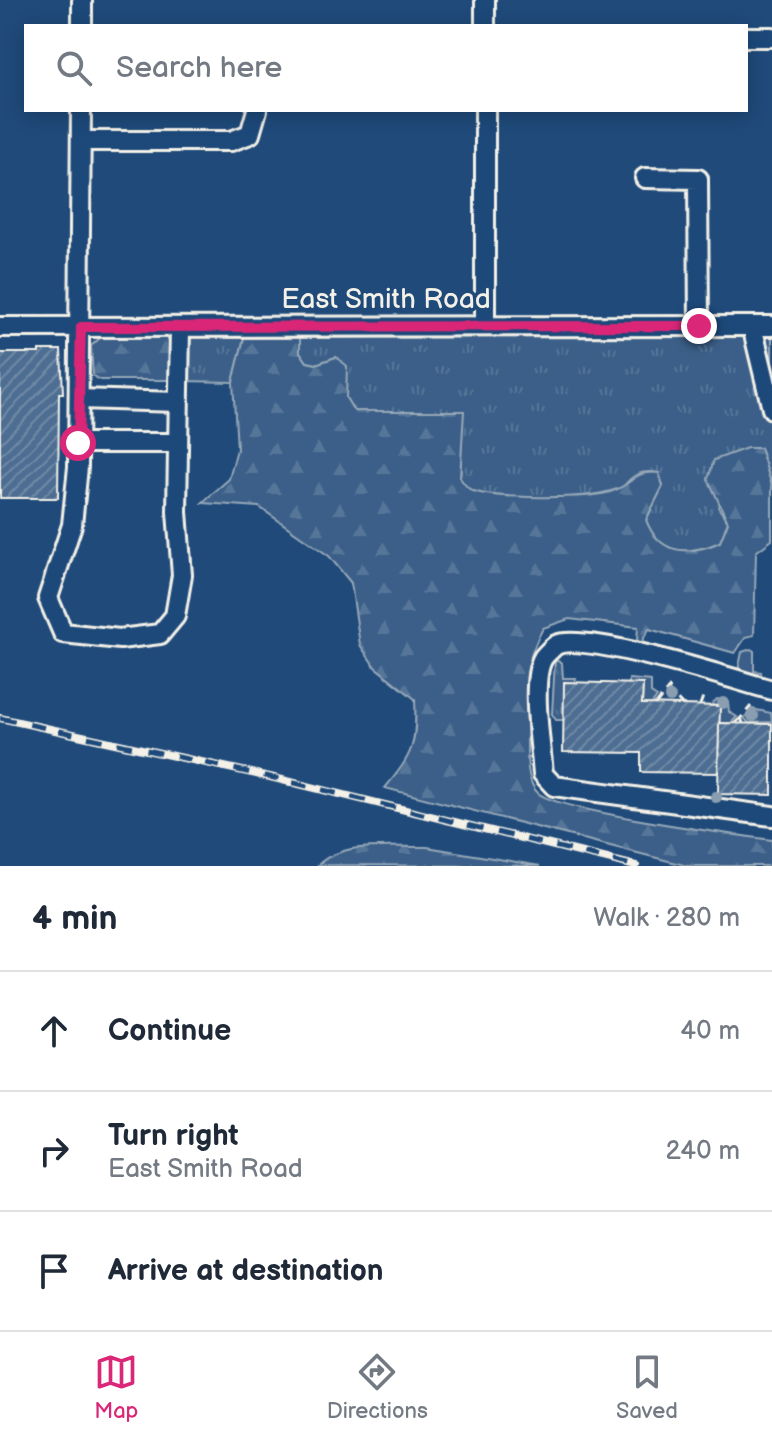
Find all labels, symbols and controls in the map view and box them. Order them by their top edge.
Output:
search box [24,24,748,112]
icon: search [52,46,96,90]
text: Search here [116,50,282,86]
street label: East Smith Road [281,283,491,316]
route end [681,308,717,344]
route start [60,425,96,461]
text: 4 min [32,898,118,939]
text: Walk · 280 m [593,903,740,934]
icon: ahead [32,1009,76,1053]
text: Continue [108,1013,231,1049]
text: 40 m [680,1016,740,1047]
text: Turn right [108,1118,239,1154]
icon: right [32,1129,76,1173]
text: 240 m [665,1136,740,1167]
text: East Smith Road [108,1154,303,1185]
icon: arrive [32,1249,76,1293]
text: Arrive at destination [108,1253,384,1289]
tab: Map [94,1350,138,1425]
tab: Directions [327,1350,428,1425]
tab: Saved [616,1350,678,1425]

